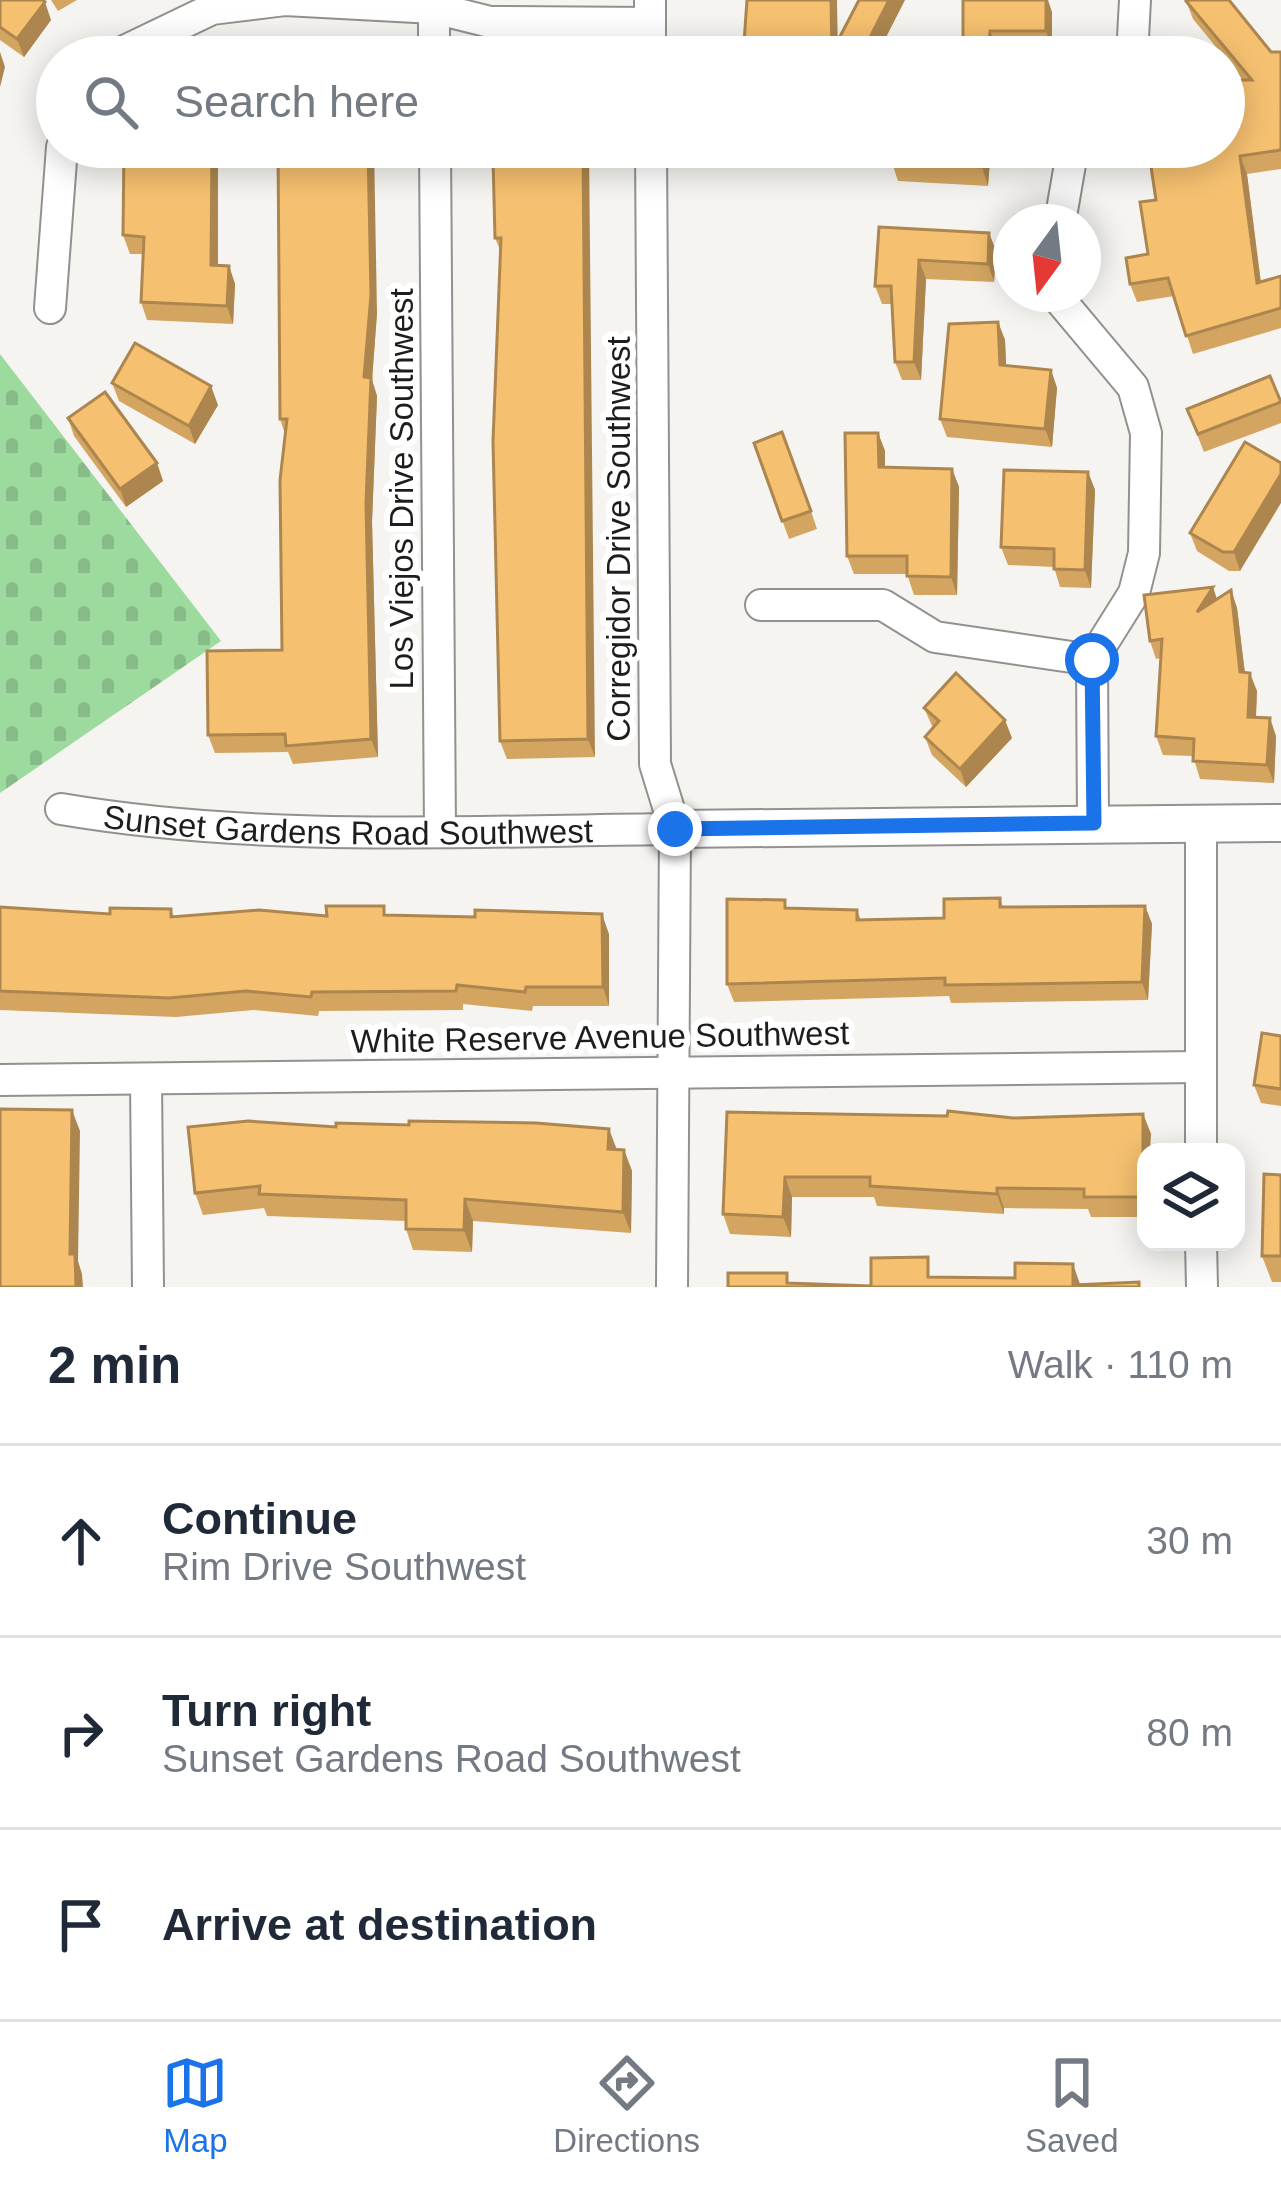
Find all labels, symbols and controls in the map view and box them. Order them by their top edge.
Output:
search box [36,36,1245,168]
icon: search [78,69,144,135]
text: Search here [174,76,419,127]
north arrow [993,204,1101,312]
street label: Los Viejos Drive Southwest [383,288,420,690]
street label: Corregidor Drive Southwest [600,336,637,742]
route start [1065,633,1119,687]
street label: Sunset Gardens Road Southwest [101,797,593,851]
route end [648,802,702,856]
street label: White Reserve Avenue Southwest [351,1014,849,1060]
map controls [1137,1143,1245,1251]
button: layers [1137,1143,1245,1251]
text: 2 min [48,1337,181,1394]
text: Walk · 110 m [1008,1343,1233,1386]
text: Continue [162,1493,357,1544]
icon: ahead [48,1508,114,1574]
text: 30 m [1146,1519,1233,1562]
text: Rim Drive Southwest [162,1545,526,1588]
text: Turn right [162,1685,371,1736]
icon: right [48,1700,114,1766]
text: 80 m [1146,1711,1233,1754]
text: Sunset Gardens Road Southwest [162,1737,741,1780]
icon: arrive [48,1892,114,1958]
text: Arrive at destination [162,1899,597,1950]
tab: Map [162,2050,228,2160]
tab: Directions [553,2050,700,2160]
tab: Saved [1025,2050,1119,2160]

